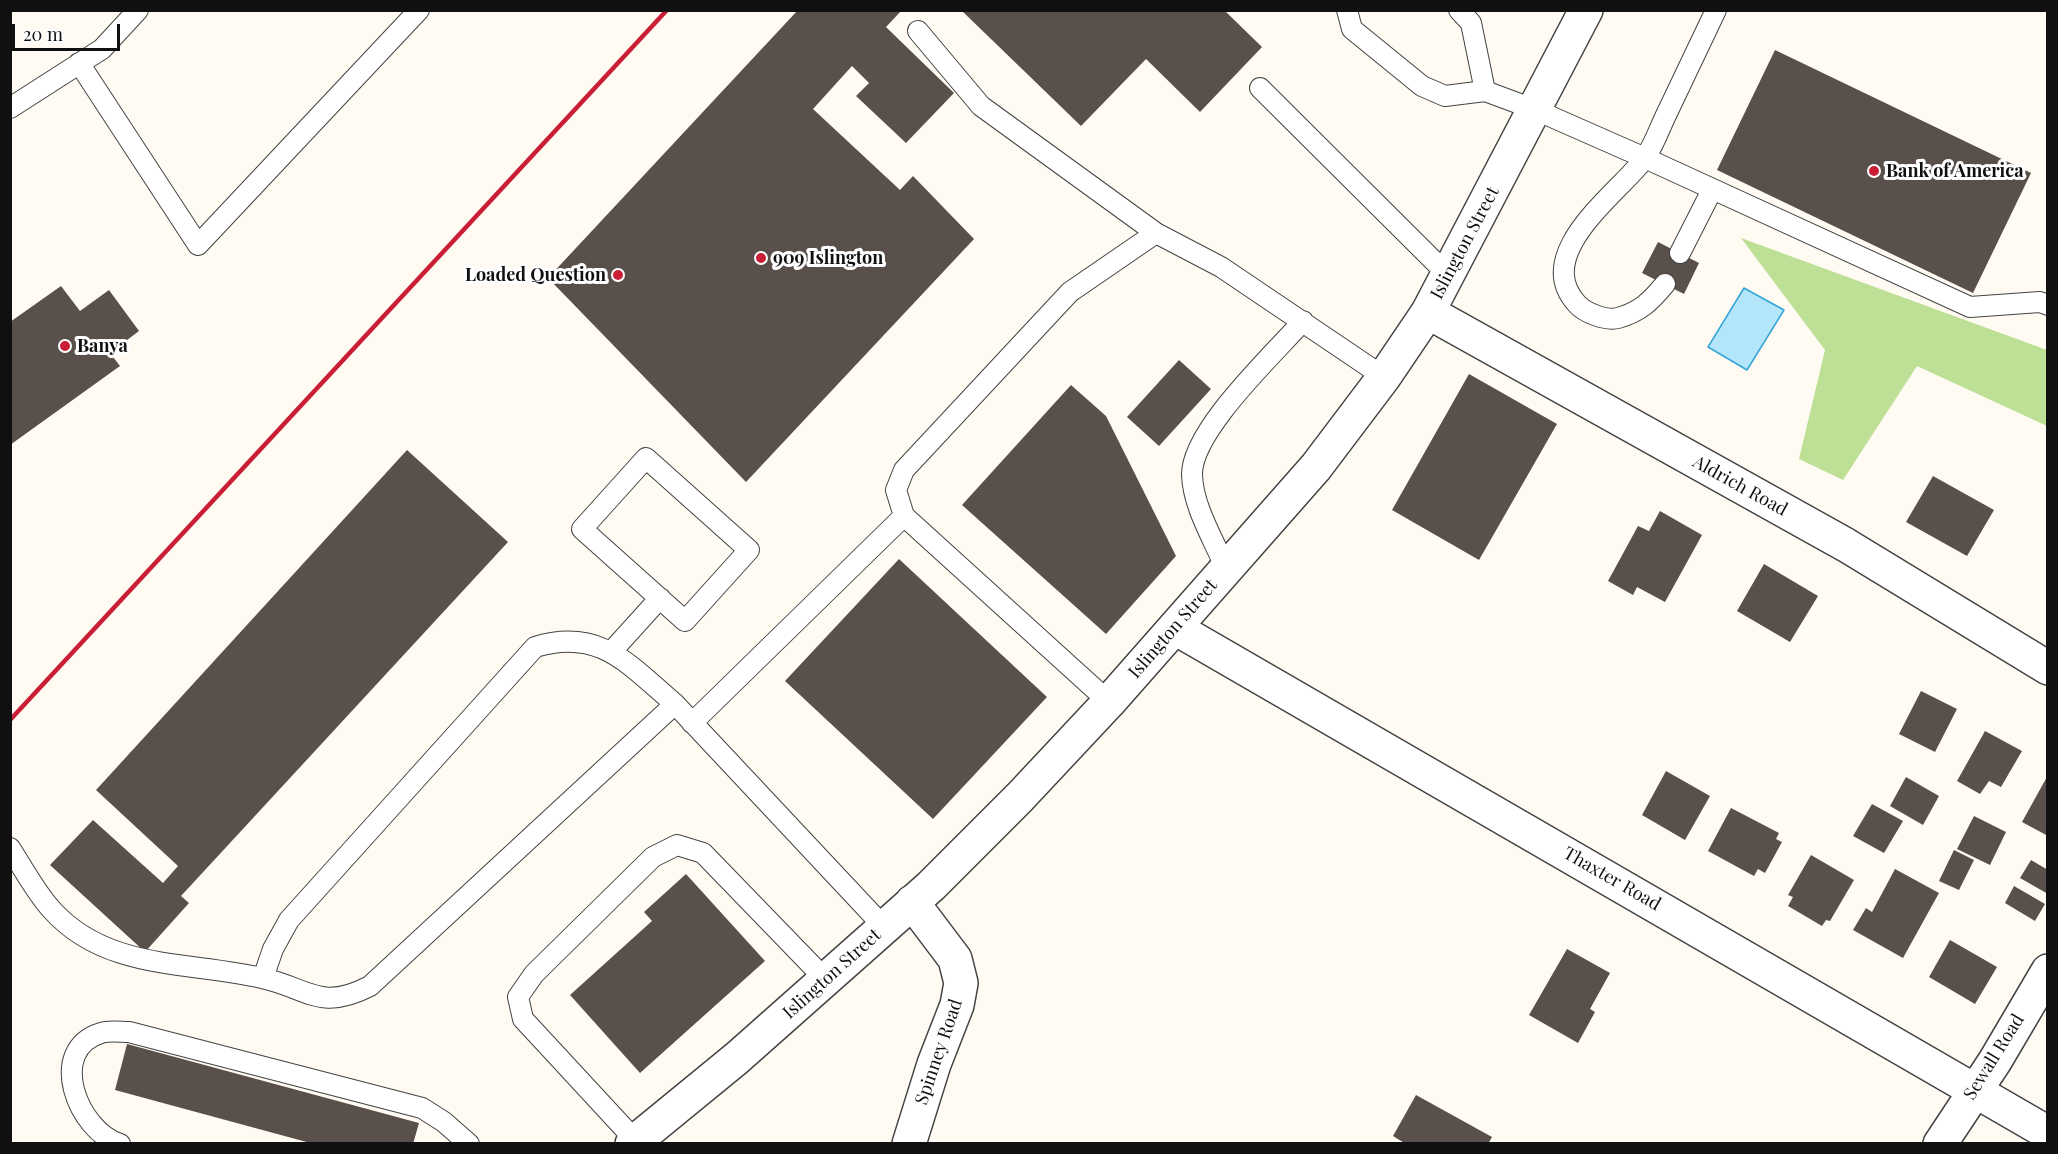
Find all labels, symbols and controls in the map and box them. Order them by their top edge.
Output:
scale bar [15,12,123,50]
text: 20 m [23,22,63,46]
place label: Bank of America [1886,160,2023,182]
marker: Bank of America [1867,164,1881,178]
street label: Islington Street [1426,183,1504,303]
place label: 909 Islington [773,247,883,269]
marker: 909 Islington [754,251,768,265]
place label: Loaded Question [465,264,606,286]
marker: Loaded Question [611,268,625,282]
place label: Banya [77,335,128,357]
marker: Banya [58,339,72,353]
street label: Aldrich Road [1689,451,1791,521]
street label: Islington Street [1124,575,1222,683]
street label: Thaxter Road [1559,842,1665,916]
street label: Islington Street [779,924,885,1024]
street label: Spinney Road [911,996,967,1108]
street label: Sewall Road [1959,1010,2029,1104]

